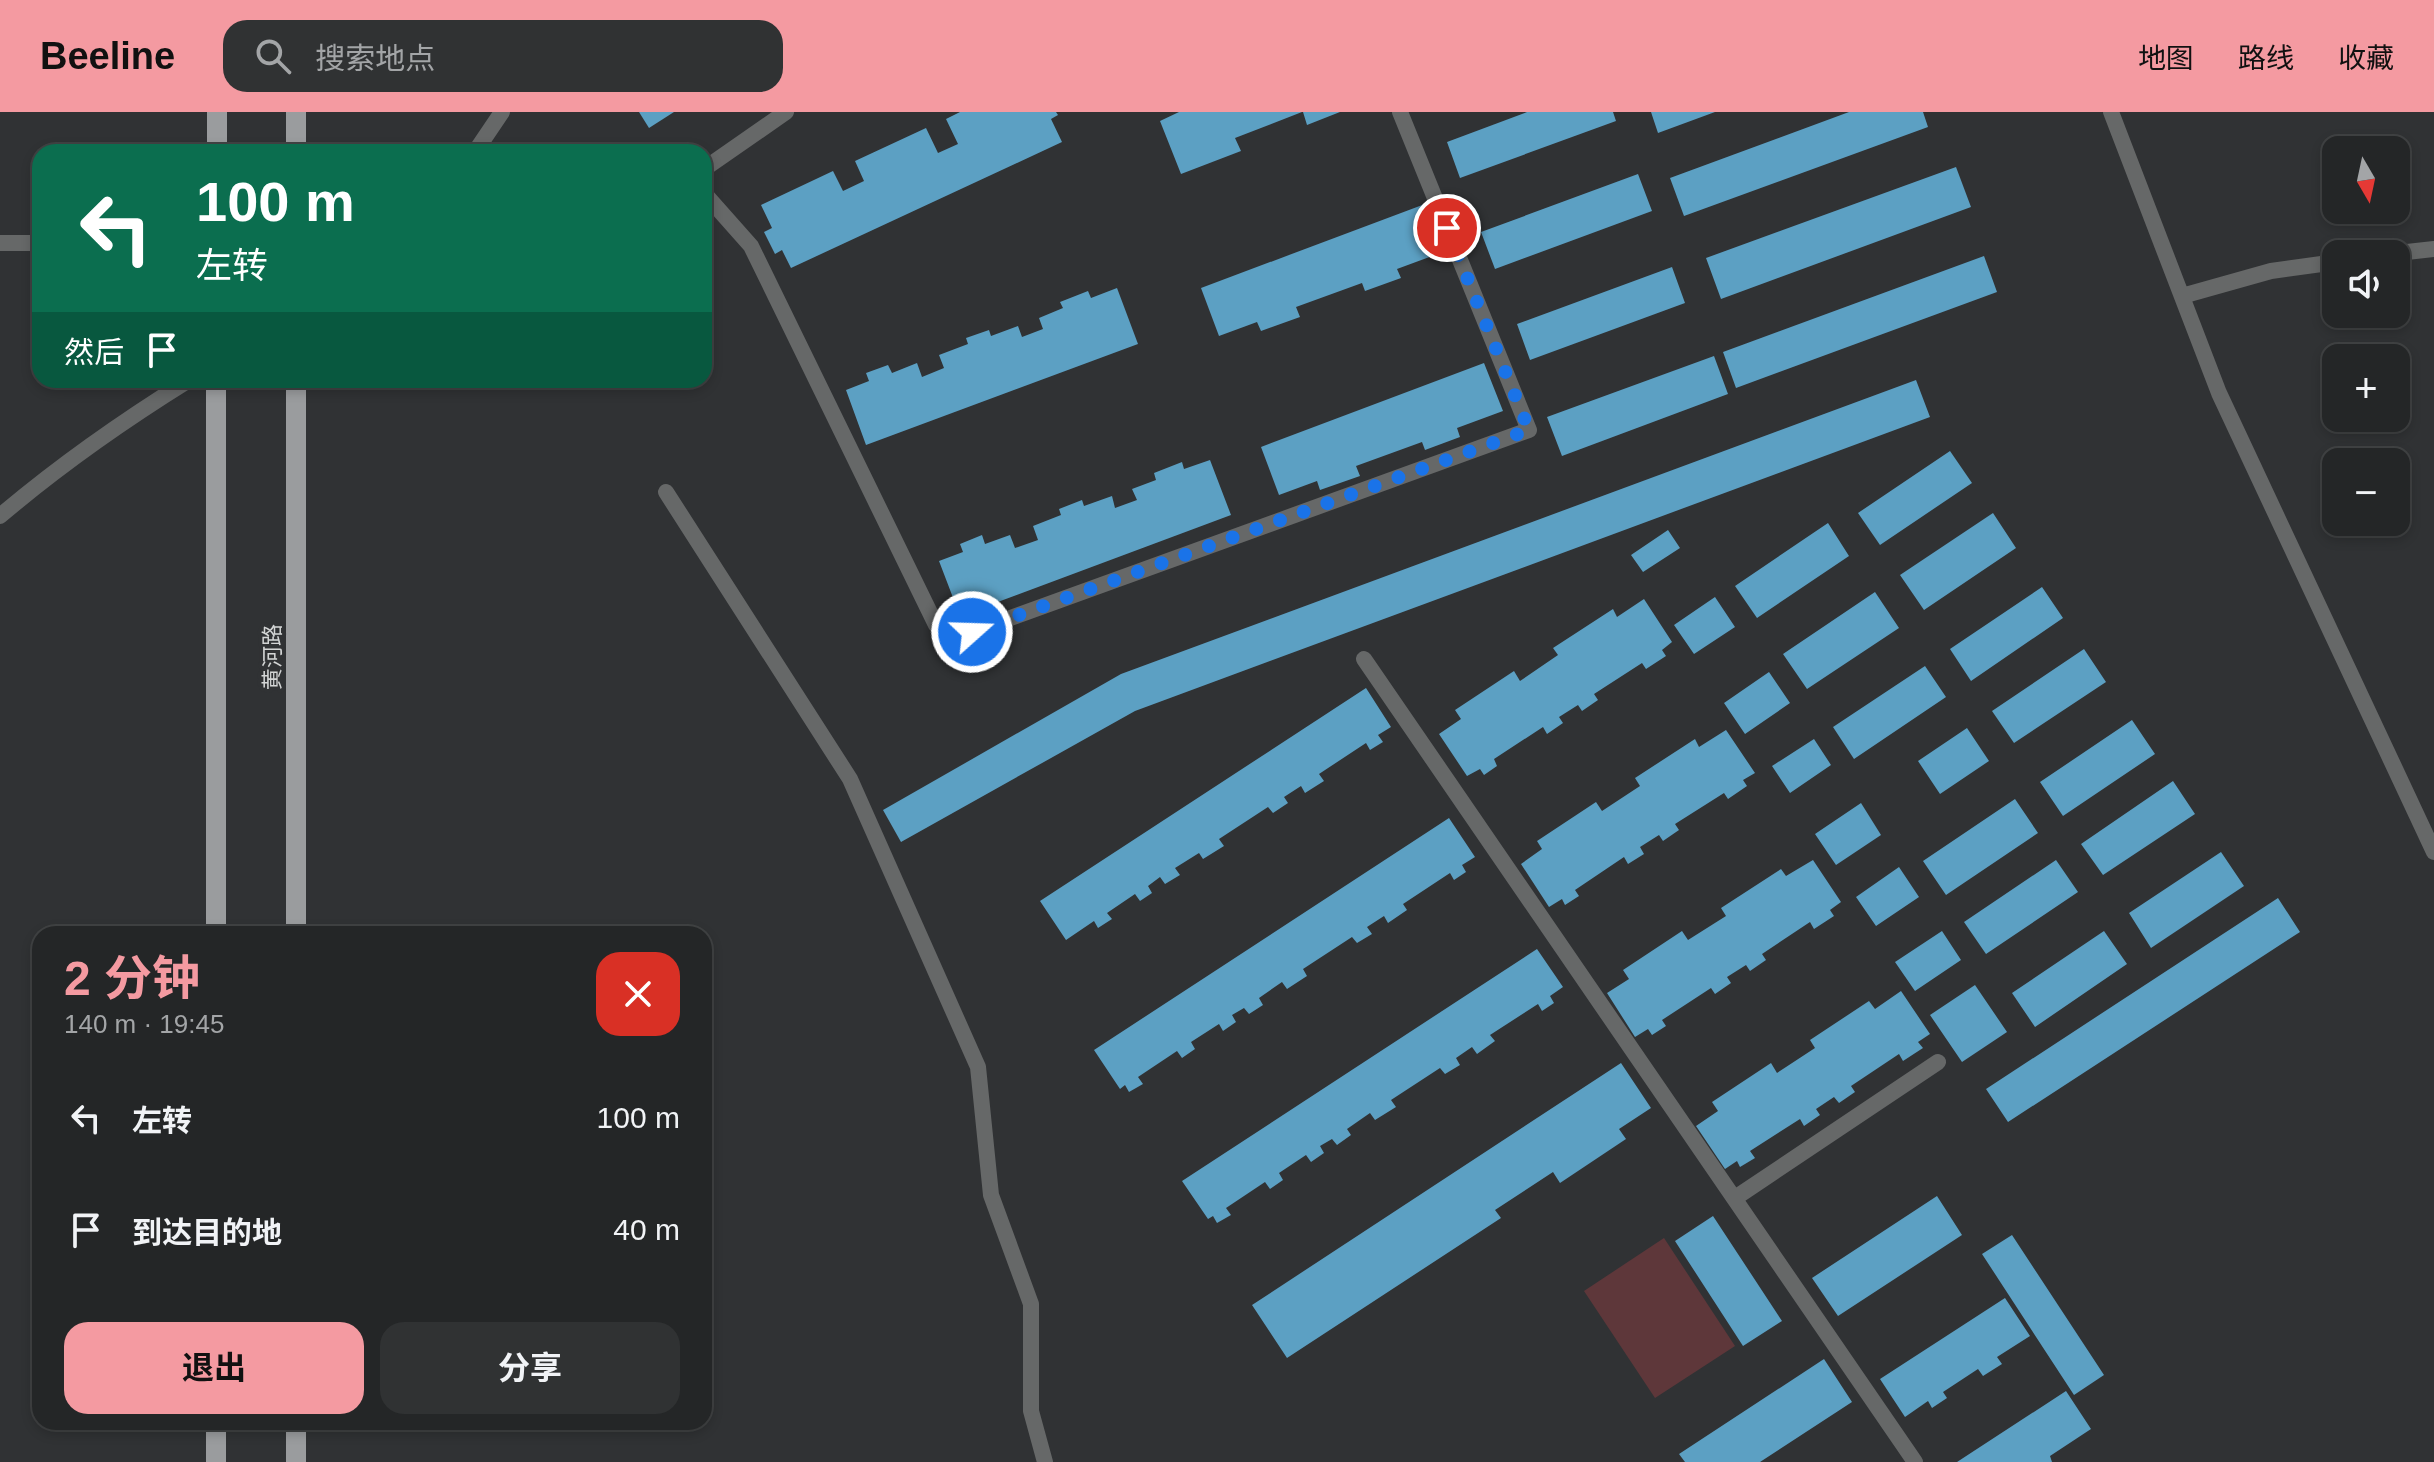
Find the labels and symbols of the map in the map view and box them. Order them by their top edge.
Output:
north arrow [2322,136,2410,224]
pin [1413,194,1481,262]
position arrow [930,590,1014,674]
street label: 黄河路 [260,624,285,690]

